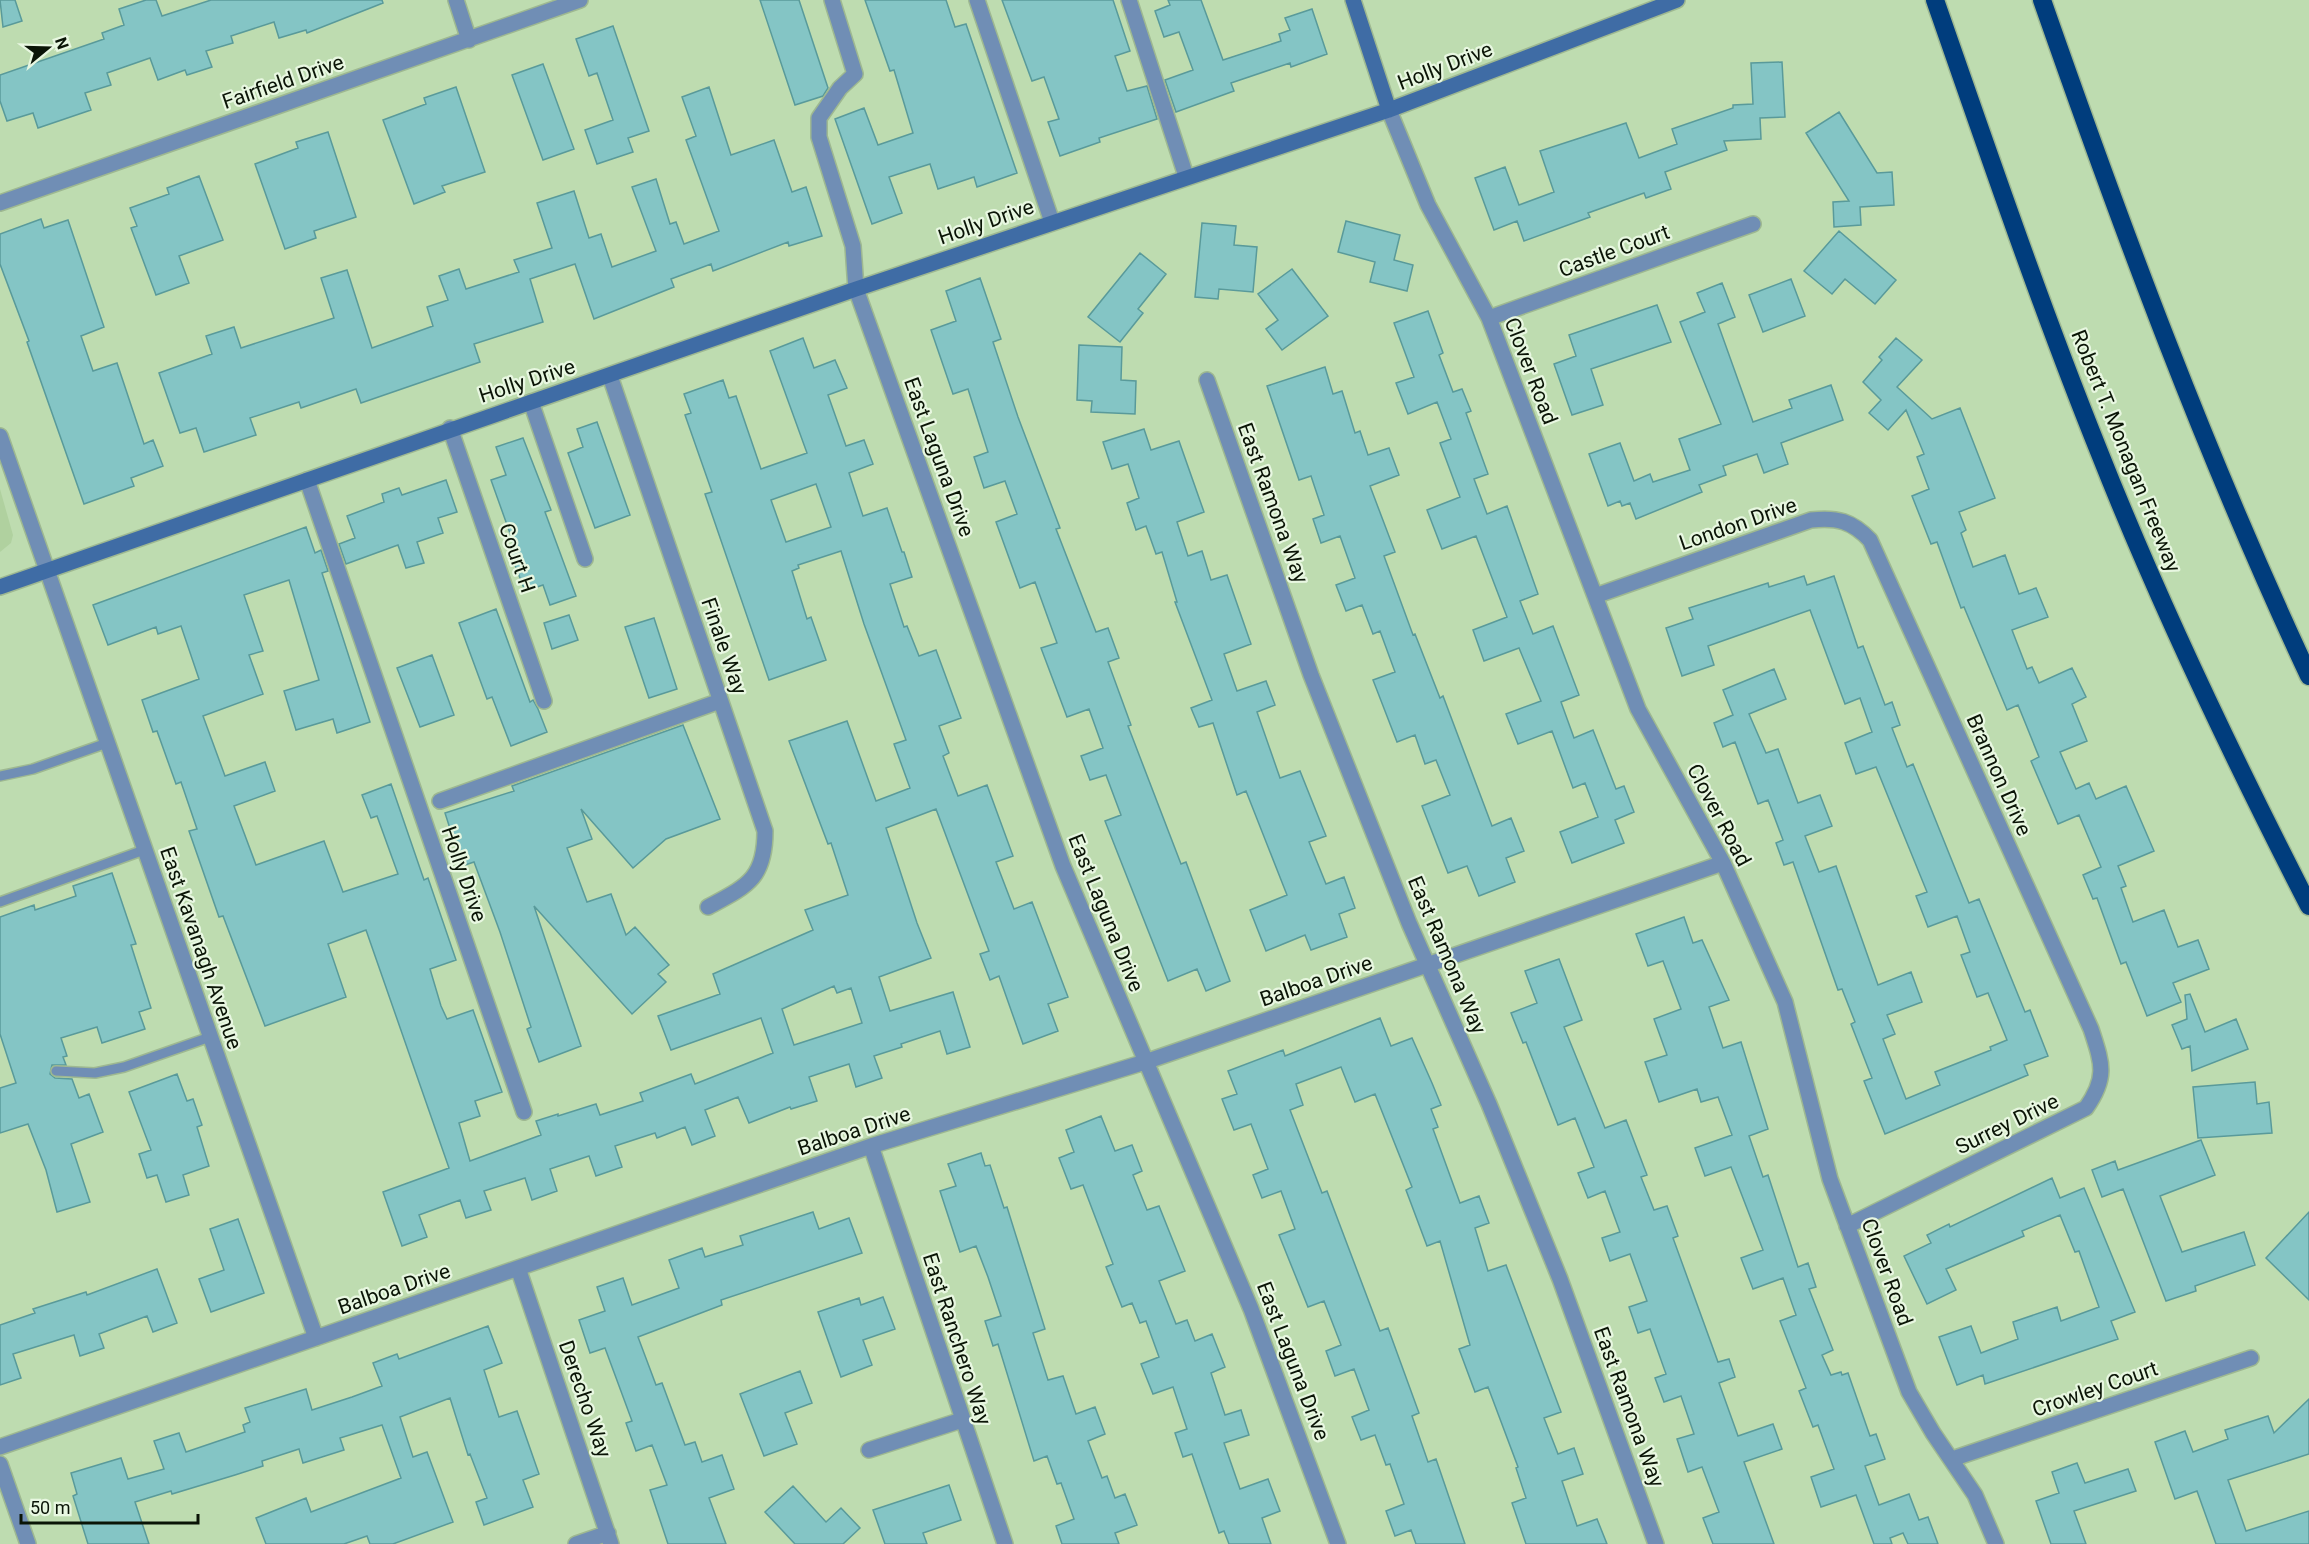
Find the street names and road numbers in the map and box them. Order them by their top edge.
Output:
street label: Holly Drive [1394,37,1496,95]
street label: Fairfield Drive [219,50,347,114]
street label: Holly Drive [935,194,1037,250]
street label: Castle Court [1555,220,1673,282]
street label: Clover Road [1500,314,1562,428]
street label: Robert T. Monagan Freeway [2066,326,2186,576]
street label: Holly Drive [476,354,578,408]
street label: East Laguna Drive [899,374,979,540]
street label: East Ramona Way [1233,420,1313,586]
street label: London Drive [1676,493,1800,555]
street label: Court H [494,520,540,596]
street label: Finale Way [696,594,752,698]
street label: Brannon Drive [1962,711,2036,839]
street label: Clover Road [1682,760,1756,870]
street label: Holly Drive [436,823,492,925]
street label: East Laguna Drive [1063,831,1149,995]
street label: East Kavanagh Avenue [155,844,247,1052]
street label: East Ramona Way [1403,873,1491,1037]
street label: Balboa Drive [1257,951,1375,1011]
street label: Surrey Drive [1952,1089,2062,1159]
street label: Balboa Drive [795,1101,913,1161]
street label: Clover Road [1857,1215,1917,1329]
street label: East Ranchero Way [918,1250,996,1428]
street label: Balboa Drive [335,1259,453,1319]
street label: East Laguna Drive [1252,1278,1334,1444]
street label: East Ramona Way [1589,1324,1669,1490]
street label: Derecho Way [554,1337,616,1461]
street label: Crowley Court [2029,1356,2161,1422]

